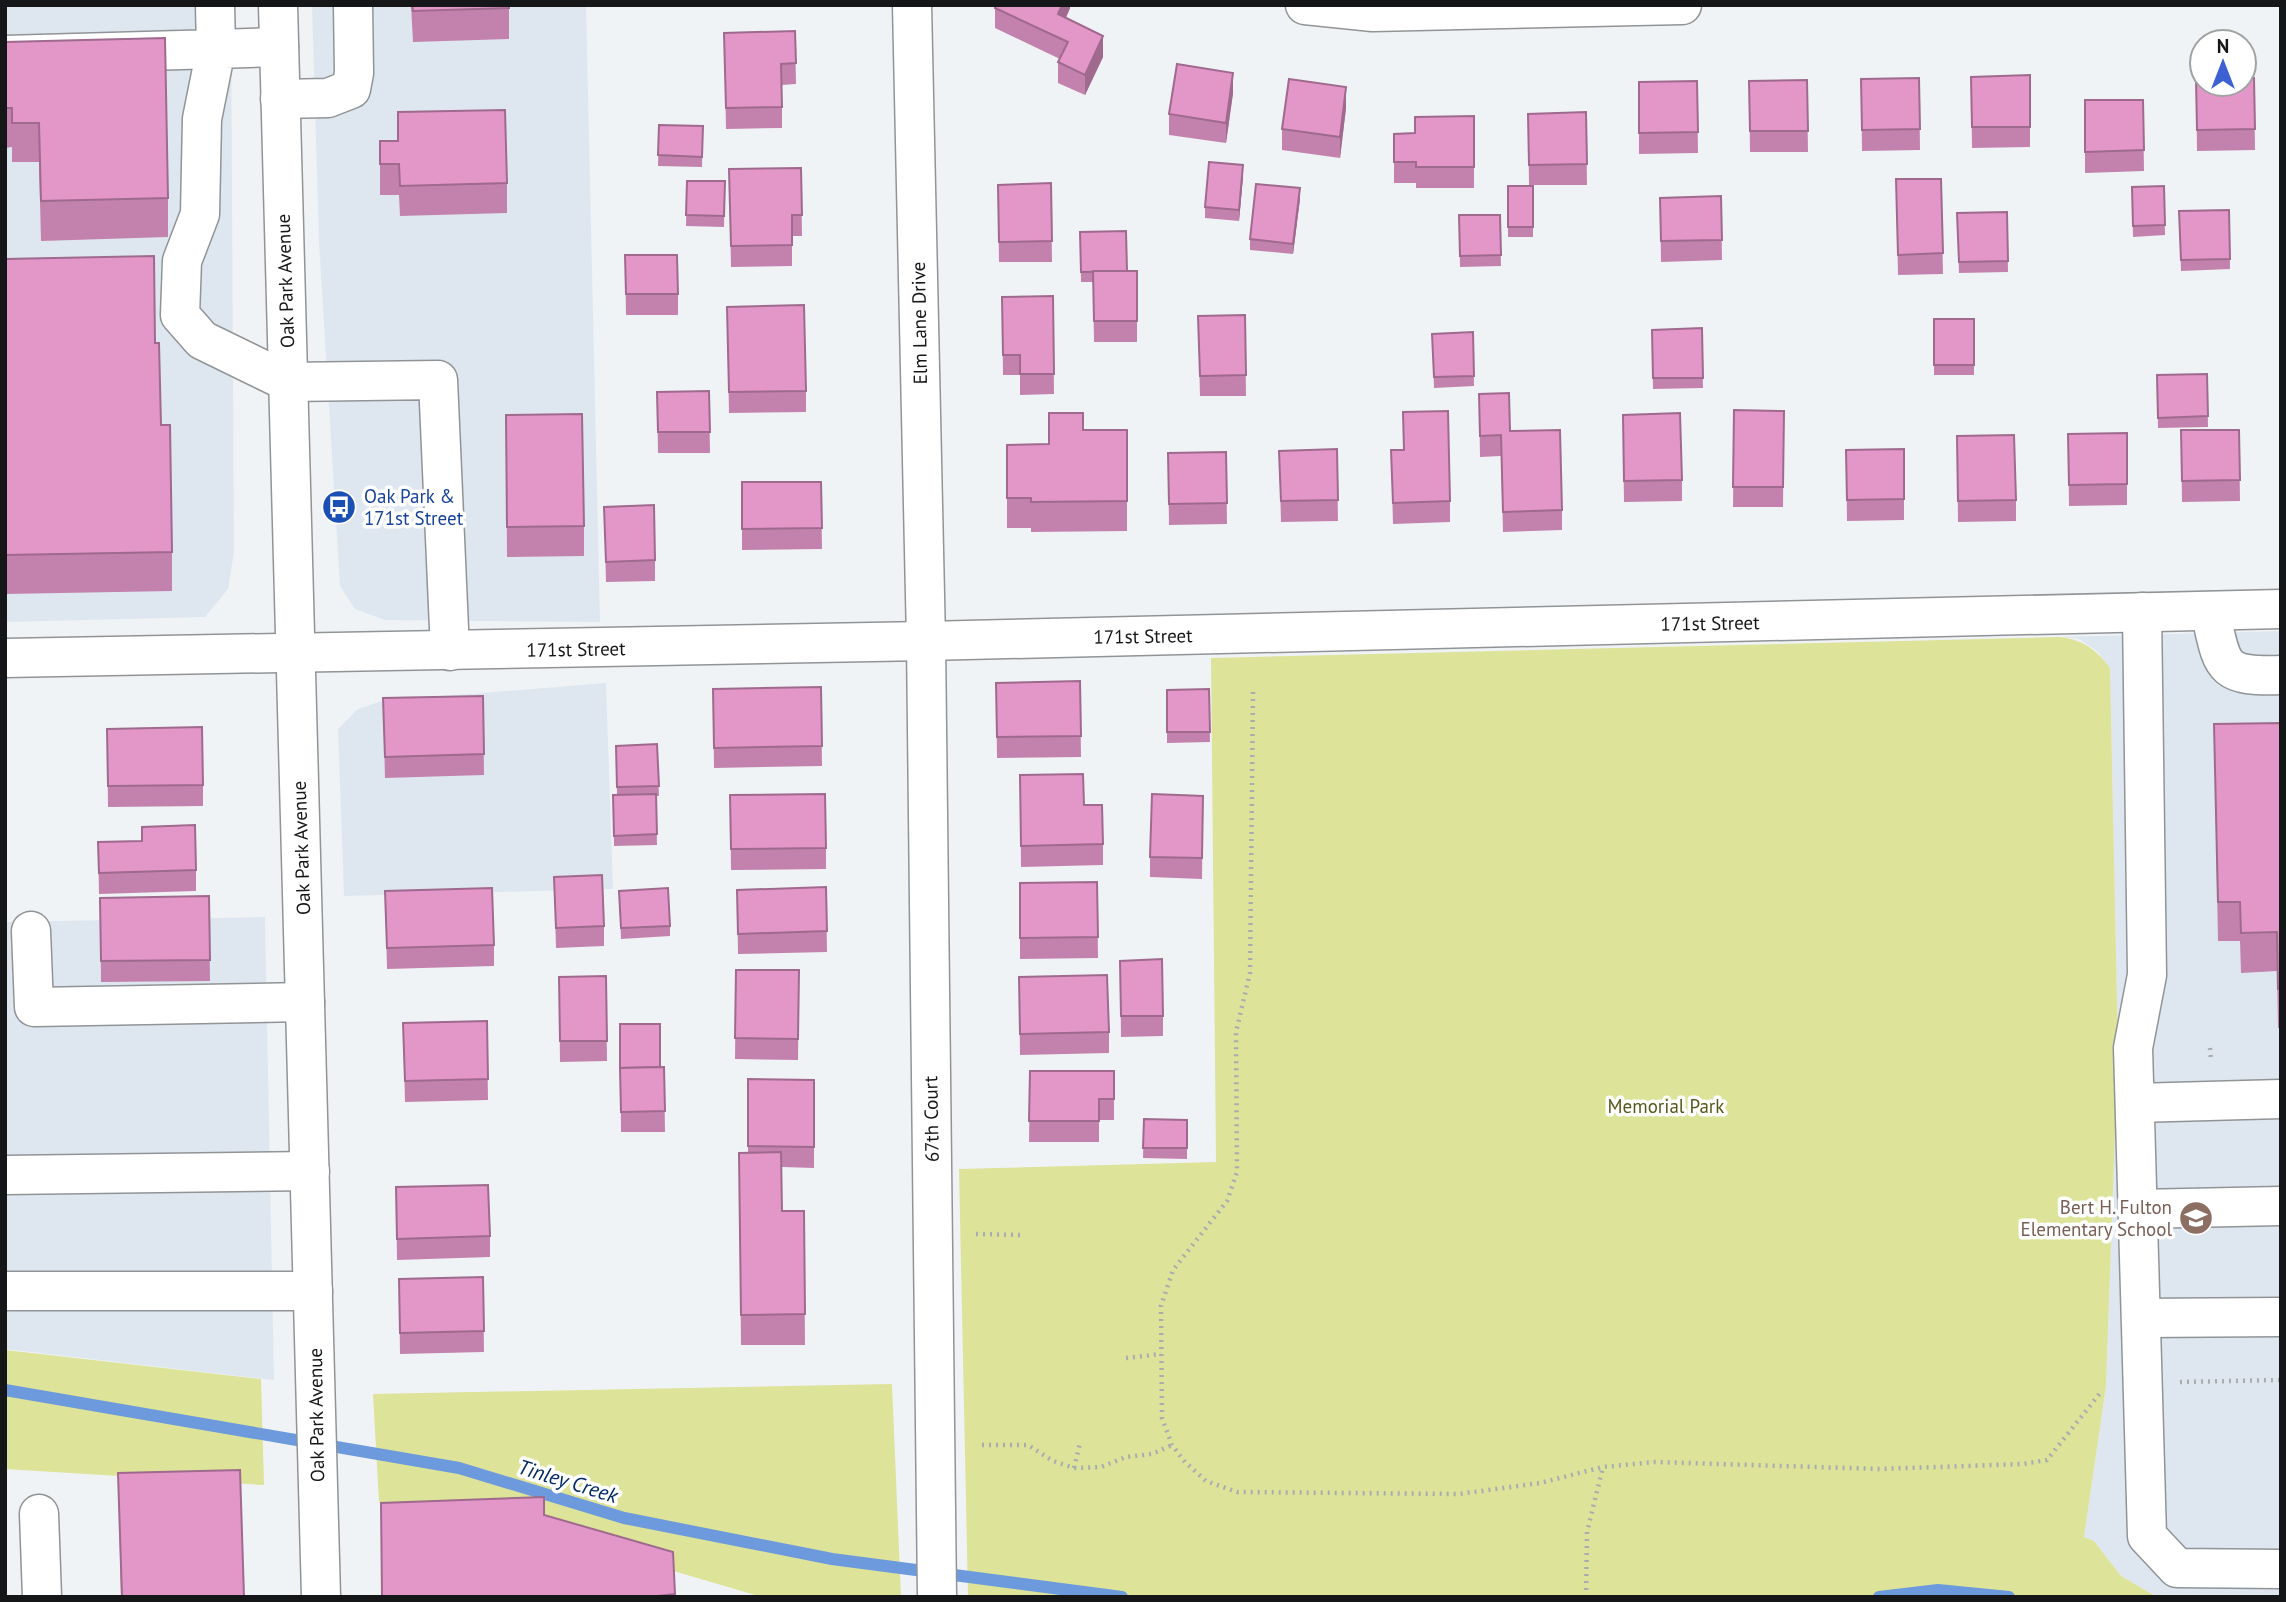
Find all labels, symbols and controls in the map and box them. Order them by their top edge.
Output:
north arrow [2188,28,2258,98]
text: N [2217,34,2229,58]
street label: Oak Park Avenue [271,214,299,348]
street label: Elm Lane Drive [906,261,932,385]
place label: Oak Park & 171st Street [364,484,464,530]
bus stop icon: Oak Park & 171st Street [320,488,358,526]
street label: 171st Street [1660,610,1760,636]
street label: 171st Street [1093,623,1193,649]
street label: 171st Street [526,636,626,662]
street label: Oak Park Avenue [287,781,315,915]
street label: 67th Court [918,1075,944,1162]
park label: Memorial Park [1608,1094,1724,1118]
place label: Bert H. Fulton Elementary School [2021,1195,2172,1241]
school or university icon: Bert H. Fulton Elementary School [2177,1199,2215,1237]
street label: Oak Park Avenue [303,1348,329,1482]
water label: Tinley Creek [515,1453,623,1509]

